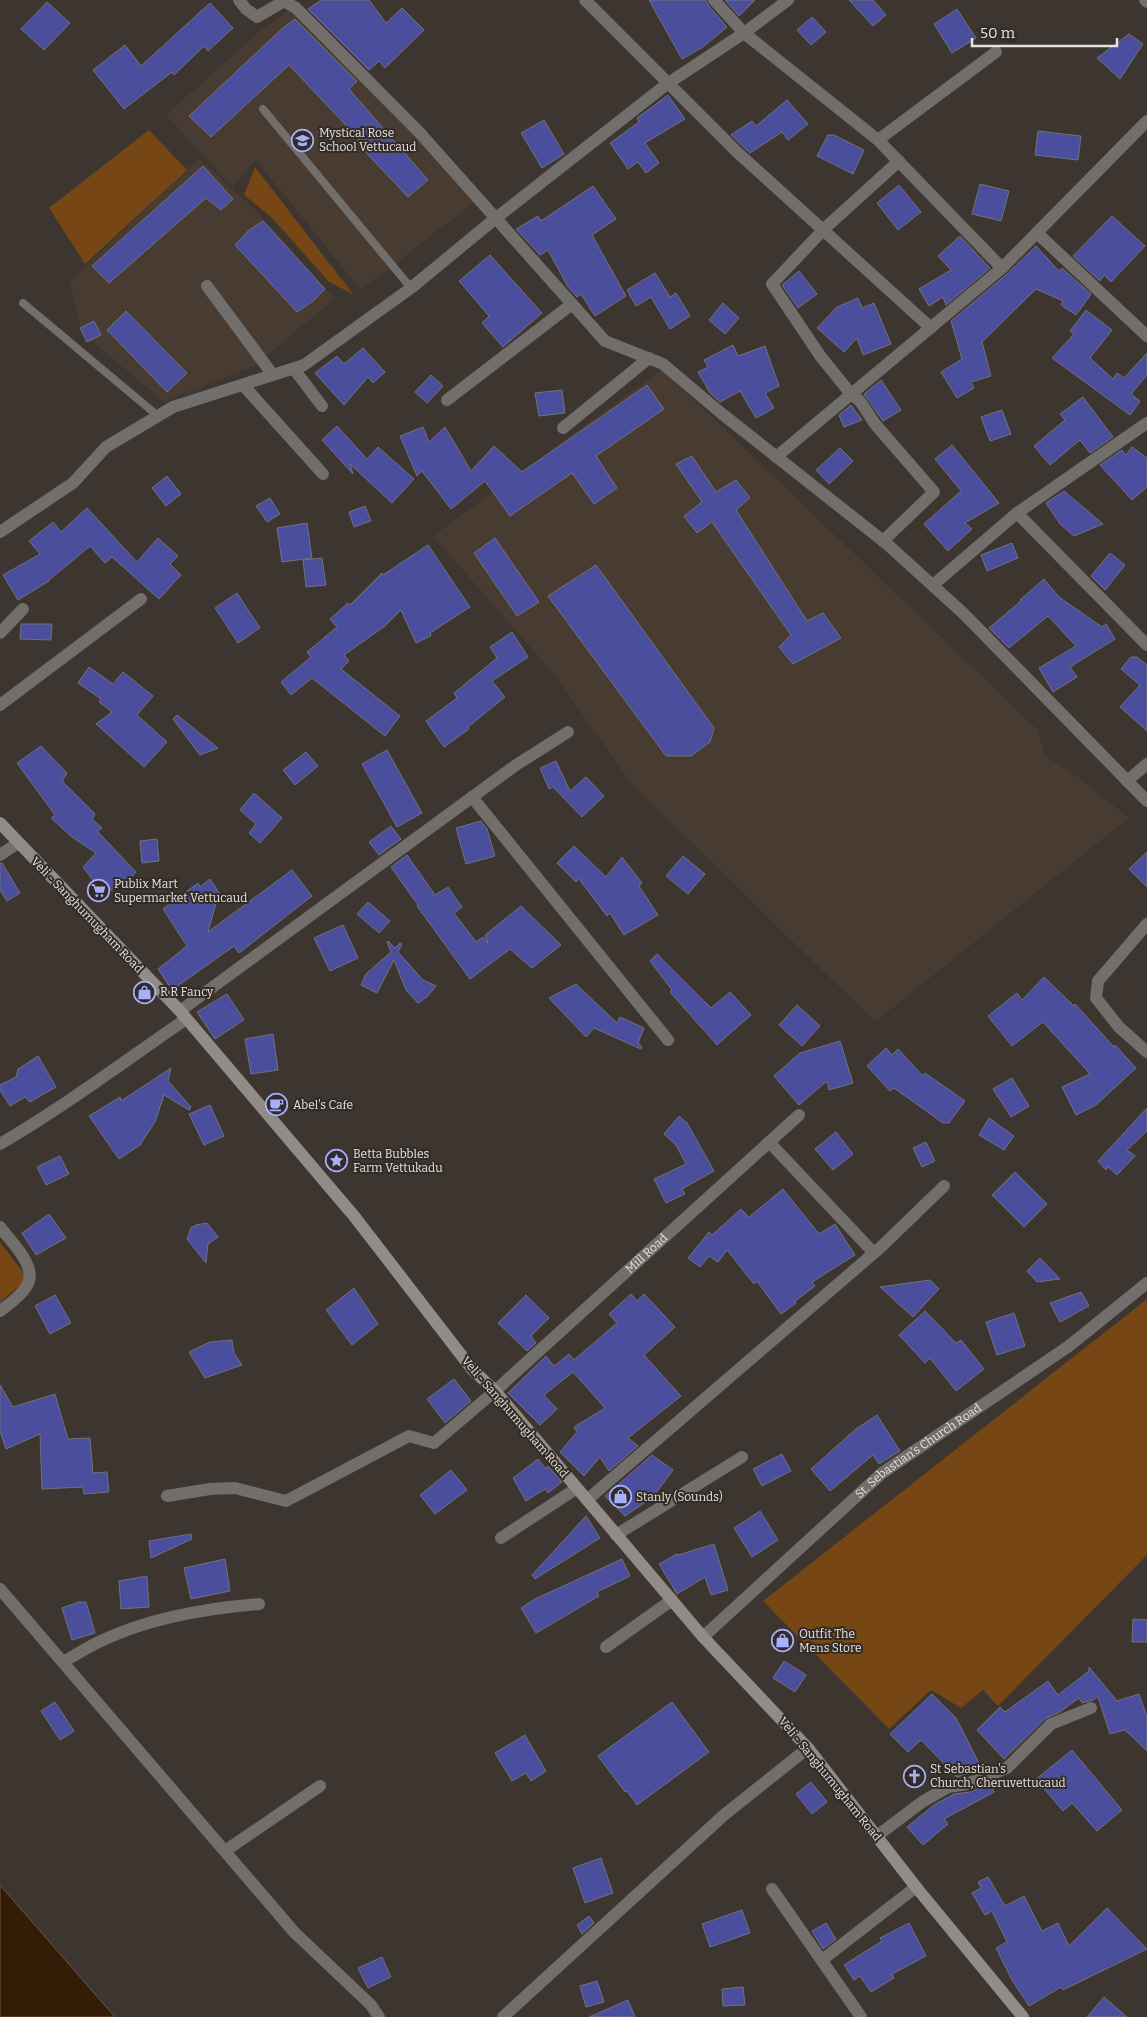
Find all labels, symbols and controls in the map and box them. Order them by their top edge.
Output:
scale bar [972,15,1117,47]
text: 50 m [980,24,1016,42]
place label: Mystical Rose School Vettucaud [319,126,416,154]
school or university icon: Mystical Rose School Vettucaud [291,128,315,152]
street label: Veli - Sanghumugham Road [28,854,146,976]
place label: Publix Mart Supermarket Vettucaud [114,877,247,905]
supermarket icon: Publix Mart Supermarket Vettucaud [86,879,110,903]
shop icon: R R Fancy [132,980,156,1004]
place label: R R Fancy [160,985,214,999]
cafe icon: Abel's Cafe [265,1093,289,1117]
place label: Abel's Cafe [293,1098,353,1112]
place label: Betta Bubbles Farm Vettukadu [353,1147,443,1175]
place icon: Betta Bubbles Farm Vettukadu [325,1149,349,1173]
street label: Mill Road [623,1231,670,1276]
street label: Veli - Sanghumugham Road [459,1354,571,1480]
street label: St. Sebastian's Church Road [852,1401,984,1501]
shop icon: Stanly (Sounds) [608,1485,632,1509]
place label: Stanly (Sounds) [636,1489,723,1504]
place label: Outfit The Mens Store [799,1627,862,1655]
shop icon: Outfit The Mens Store [771,1629,795,1653]
street label: Veli - Sanghumugham Road [776,1714,884,1844]
place label: St Sebastian's Church, Cheruvettucaud [930,1762,1066,1790]
church icon: St Sebastian's Church, Cheruvettucaud [902,1764,926,1788]

